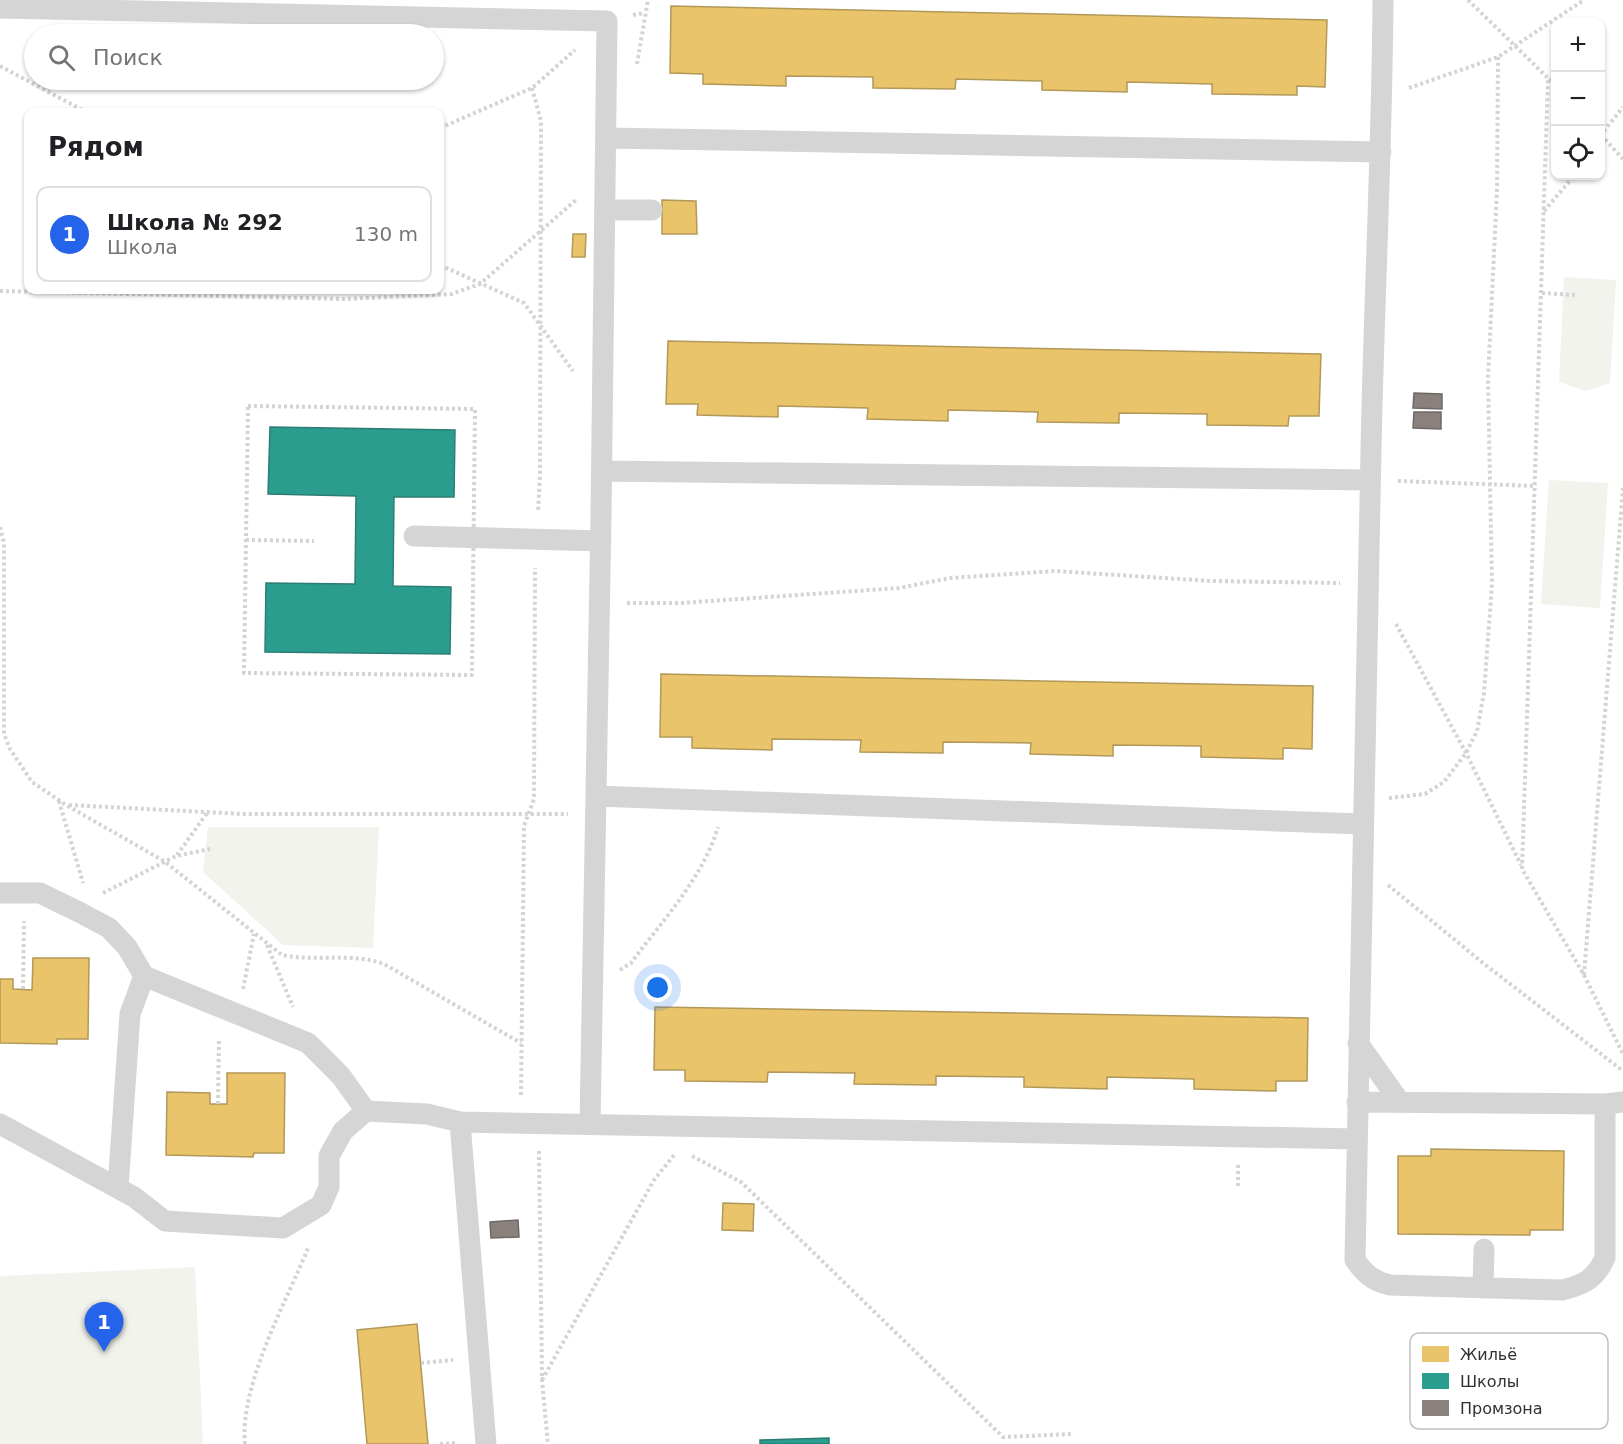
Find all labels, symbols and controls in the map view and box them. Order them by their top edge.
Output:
map controls [1551,18,1605,180]
button: + [1551,18,1605,72]
search box [24,24,444,90]
icon: search [45,41,78,74]
text: Поиск [93,45,163,70]
button: − [1551,72,1605,126]
button: locate [1551,126,1605,180]
text: Рядом [48,132,144,162]
text: Школа № 292 [107,210,283,235]
text: 1 [63,222,76,246]
text: 130 m [354,222,418,246]
text: Школа [107,235,178,259]
your location [643,973,672,1002]
pin: 1 [84,1302,124,1352]
legend [1410,1333,1608,1429]
text: Жильё [1460,1345,1517,1364]
text: Школы [1460,1372,1519,1391]
text: Промзона [1460,1399,1543,1418]

